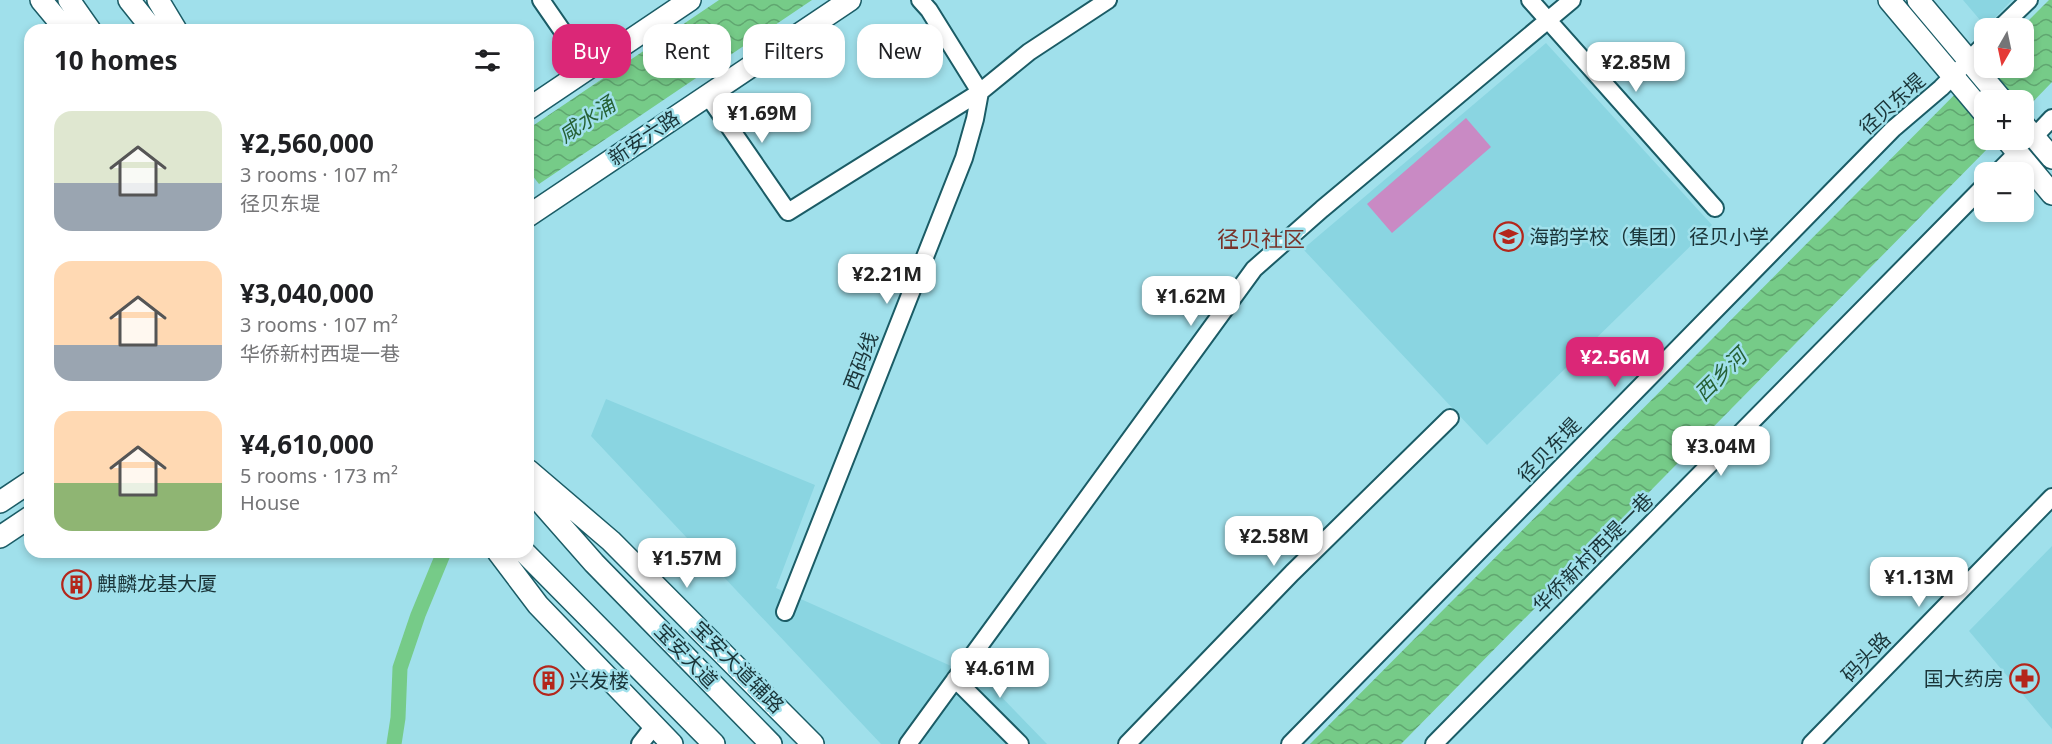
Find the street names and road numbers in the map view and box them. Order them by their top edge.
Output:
street label: 径贝东堤 [1853,67,1930,140]
street label: 新安六路 [603,104,684,171]
street label: 西码线 [837,328,884,394]
street label: 径贝东堤 [1511,412,1586,488]
street label: 华侨新村西堤一巷 [1527,487,1659,619]
street label: 宝安大道辅路 [686,615,790,719]
street label: 宝安大道 [649,618,724,694]
street label: 码头路 [1835,626,1896,688]

